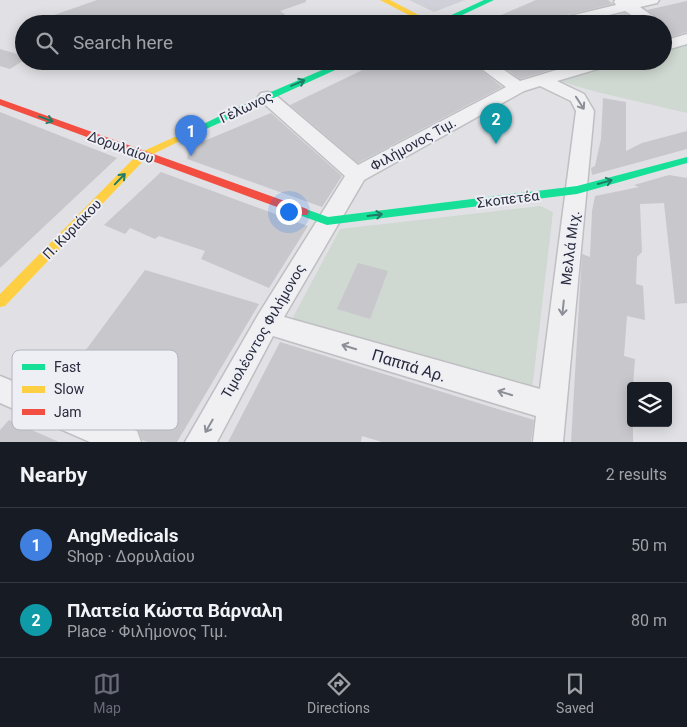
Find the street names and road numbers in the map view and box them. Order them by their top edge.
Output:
street label: Γέλωνος [217,88,275,126]
street label: Φιλήμονος Τιμ. [367,114,459,174]
street label: Δορυλαίου [86,128,156,166]
street label: Σκοπετέα [476,187,540,211]
street label: Π. Κυριάκου [39,196,105,262]
street label: Μελλά Μιχ. [557,210,583,286]
street label: Τιμoλέοντος Φιλήμονος [218,261,308,401]
street label: Παππά Αρ. [370,345,448,386]

